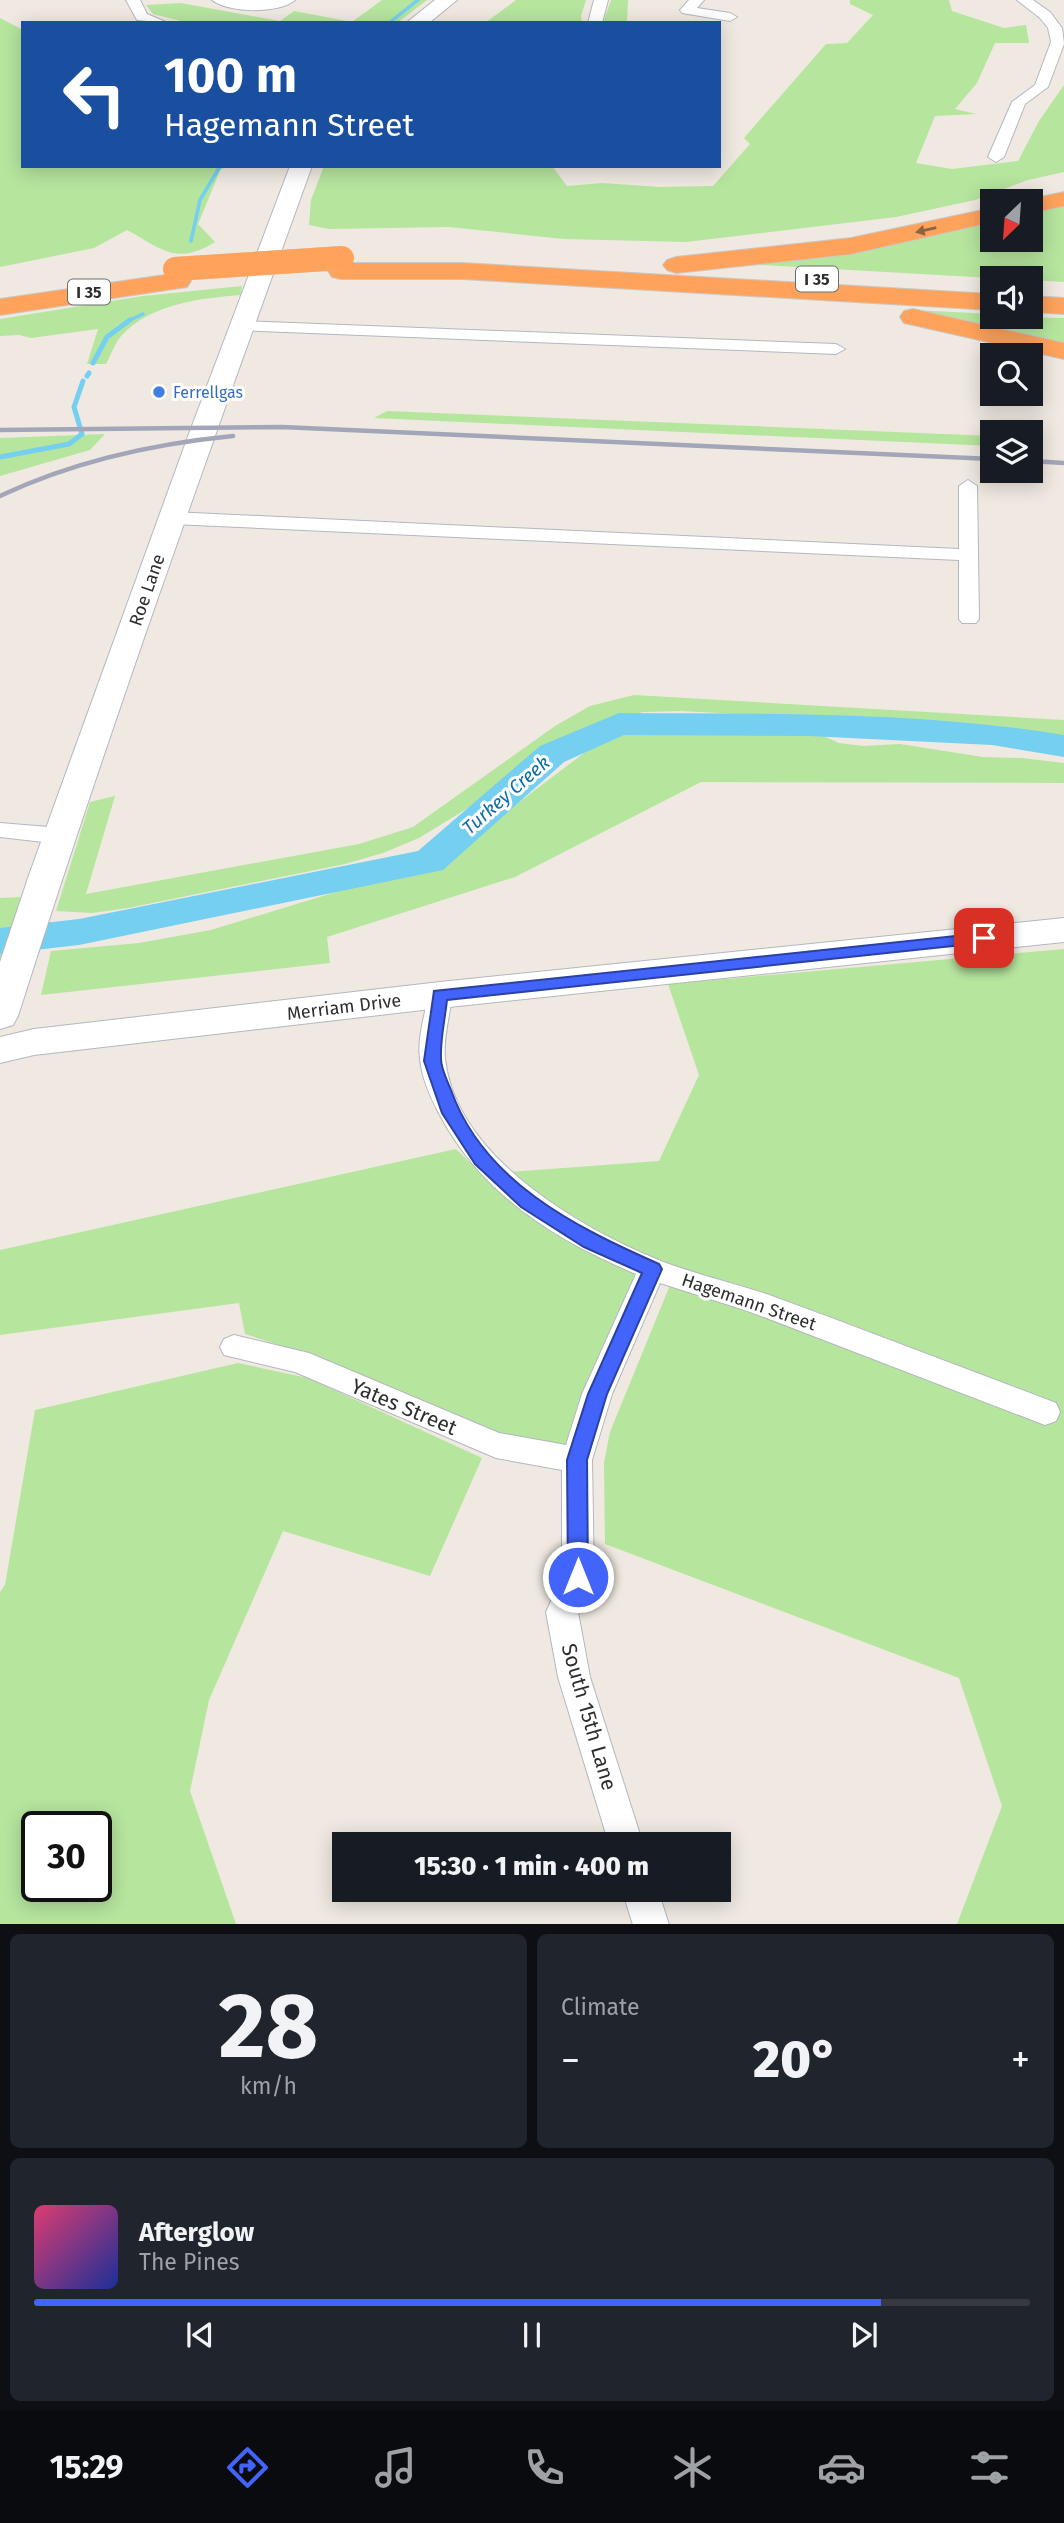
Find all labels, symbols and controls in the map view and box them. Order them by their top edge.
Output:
text: 100 m [164,46,297,105]
icon: left [49,49,140,140]
text: Hagemann Street [164,106,414,144]
north arrow [980,189,1043,252]
map controls [980,189,1043,483]
one-way arrow [915,225,937,236]
road number: I 35 [796,266,838,292]
button: sound [980,266,1043,329]
road number: I 35 [68,280,110,304]
button: search [980,343,1043,406]
place label: Ferrellgas [173,383,243,402]
marker: Ferrellgas [151,384,167,400]
button: layers [980,420,1043,483]
street label: Roe Lane [124,551,170,629]
water label: Turkey Creek [458,751,554,839]
pin [954,908,1014,968]
icon: arrive [965,919,1003,957]
street label: Merriam Drive [286,989,402,1025]
street label: Hagemann Street [679,1269,820,1335]
street label: Yates Street [347,1373,461,1441]
position arrow [541,1540,615,1614]
street label: South 15th Lane [556,1640,622,1794]
speed limit sign: 30 [21,1811,112,1902]
text: 15:30 · 1 min · 400 m [414,1851,649,1882]
text: 28 [219,1972,318,2081]
text: Climate [561,1993,640,2021]
text: 20° [753,2028,838,2091]
text: − [561,2037,580,2083]
text: + [1011,2037,1030,2083]
text: km/h [240,2072,297,2100]
text: Afterglow [139,2217,254,2248]
text: The Pines [139,2248,240,2276]
icon: previous [181,2316,219,2354]
icon: pause [513,2316,551,2354]
icon: next [845,2316,883,2354]
icon: directions [223,2443,272,2492]
icon: music [371,2443,420,2492]
icon: phone [520,2443,569,2492]
icon: climate [668,2443,717,2492]
icon: car [817,2443,866,2492]
icon: filters [965,2443,1014,2492]
text: 15:29 [50,2448,124,2486]

